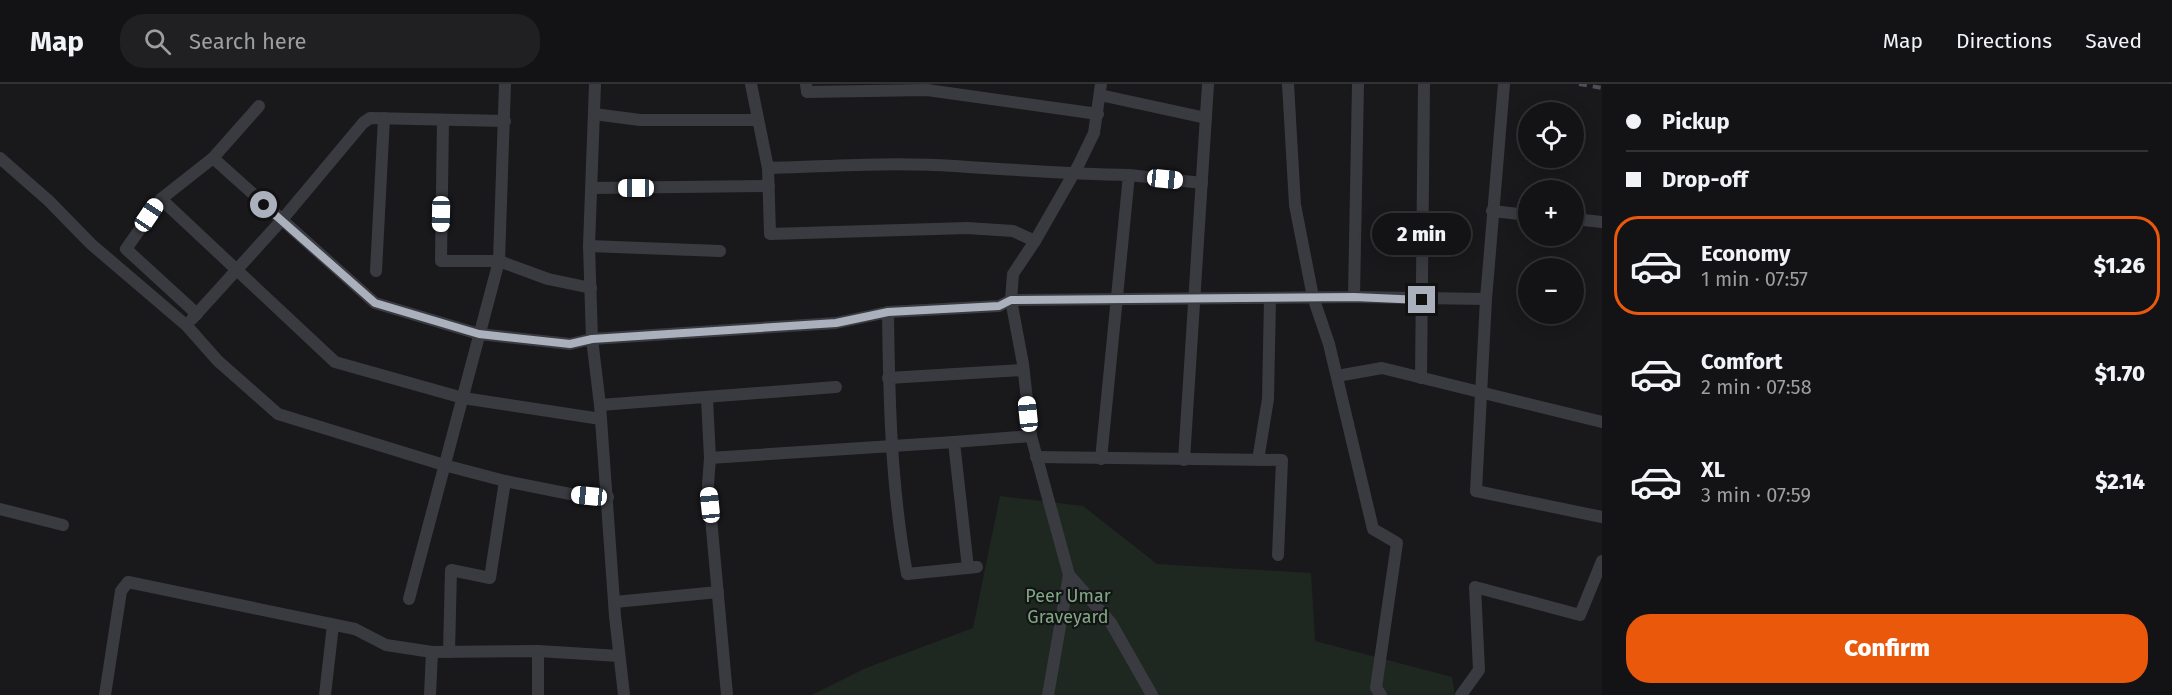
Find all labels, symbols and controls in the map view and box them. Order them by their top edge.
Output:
search box [120,14,540,68]
text: Map [30,25,84,58]
icon: search [141,25,174,58]
text: Search here [189,28,307,55]
text: Map [1883,28,1923,54]
text: Directions [1956,28,2052,54]
text: Saved [2085,28,2142,54]
map controls [1518,102,1584,324]
button: locate [1518,102,1584,168]
text: Pickup [1662,108,1730,135]
text: Drop-off [1662,166,1748,193]
car [1146,168,1184,190]
car [618,179,654,197]
button: + [1518,180,1584,246]
route start [250,191,277,218]
car [131,195,167,235]
car [432,196,450,232]
callout: 2 min [1372,213,1472,255]
text: 2 min [1397,222,1446,246]
icon: car [1629,239,1683,293]
text: Economy [1701,240,1790,267]
text: $1.26 [2094,252,2145,279]
button: − [1518,258,1584,324]
text: 1 min · 07:57 [1701,267,1808,291]
route end [1408,286,1435,313]
icon: car [1629,347,1683,401]
text: Comfort [1701,348,1782,375]
text: $1.70 [2095,360,2145,387]
text: 2 min · 07:58 [1701,375,1812,399]
car [1017,395,1039,433]
icon: car [1629,455,1683,509]
text: XL [1701,456,1725,483]
text: $2.14 [2095,468,2145,495]
text: 3 min · 07:59 [1701,483,1811,507]
car [570,485,608,507]
car [699,486,721,524]
park label: Peer Umar Graveyard [1025,585,1111,628]
button: Confirm [1626,614,2148,683]

